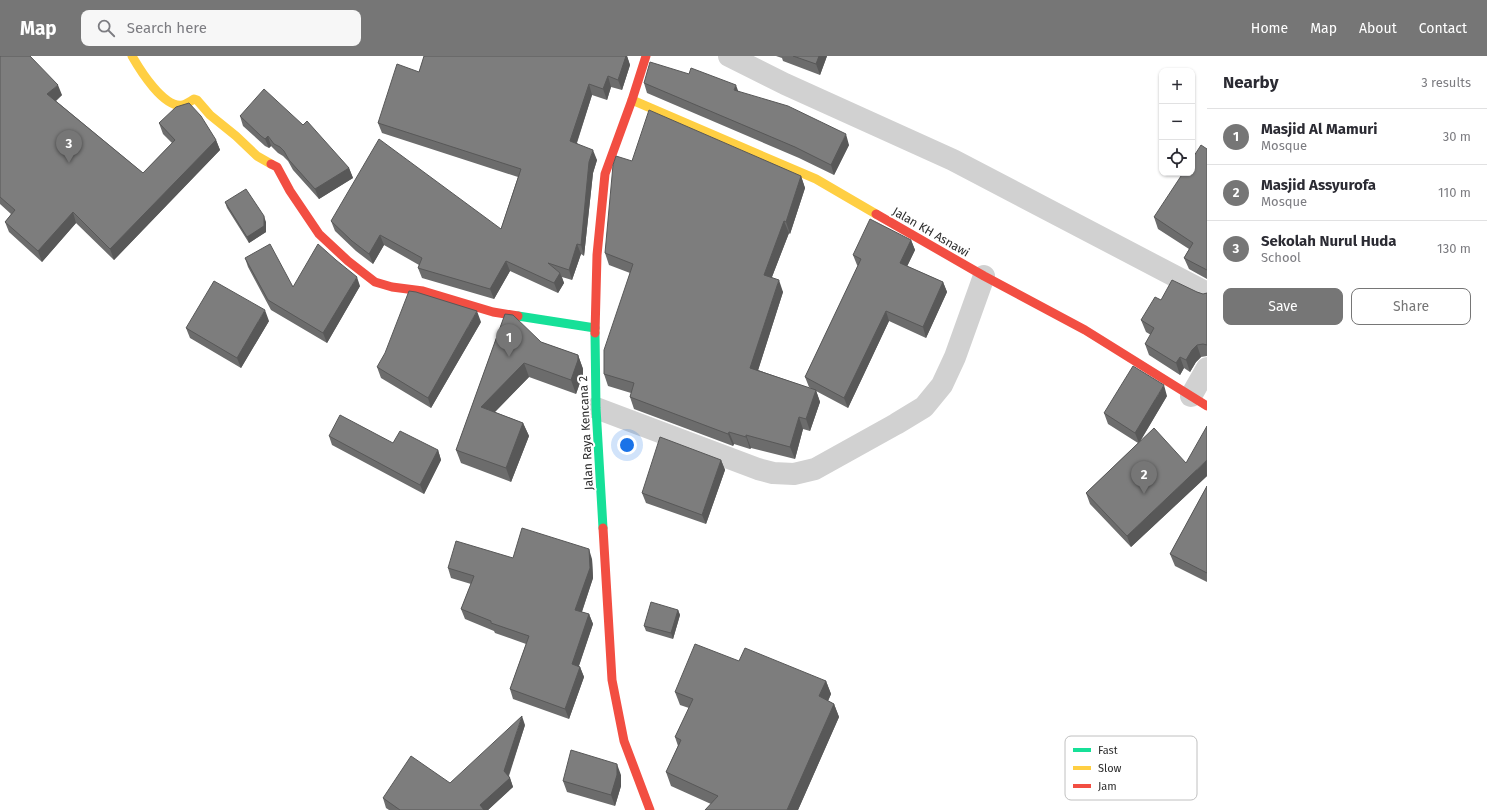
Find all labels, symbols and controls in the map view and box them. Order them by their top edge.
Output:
search box [81,10,361,46]
text: Map [20,17,57,40]
icon: search [95,17,117,39]
text: Search here [127,19,207,37]
text: Home [1251,20,1288,37]
text: Map [1310,20,1337,37]
text: About [1359,20,1397,37]
text: Contact [1419,20,1467,37]
map controls [1159,68,1195,176]
button: + [1159,68,1195,104]
text: Nearby [1223,72,1278,93]
text: 3 results [1421,75,1471,90]
button: − [1159,104,1195,140]
text: Masjid Al Mamuri [1261,120,1377,138]
text: 1 [1233,129,1239,144]
text: 30 m [1443,129,1471,144]
pin: 3 [56,130,82,163]
text: Mosque [1261,138,1307,153]
button: locate [1159,140,1195,176]
text: Masjid Assyurofa [1261,176,1376,194]
text: 2 [1233,185,1239,200]
text: 110 m [1438,185,1471,200]
text: Mosque [1261,194,1307,209]
street label: Jalan KH Asnawi [890,204,972,260]
text: Sekolah Nurul Huda [1261,232,1396,250]
text: 3 [1233,241,1239,256]
text: 130 m [1437,241,1471,256]
text: School [1261,250,1301,265]
button: Save [1223,288,1343,325]
button: Share [1351,288,1471,325]
pin: 1 [496,324,522,357]
street label: Jalan Raya Kencana 2 [576,375,596,491]
your location [617,435,637,455]
pin: 2 [1131,461,1157,494]
legend [1065,736,1197,800]
text: Fast [1098,744,1118,757]
text: Slow [1098,762,1122,775]
text: Jam [1098,780,1117,793]

